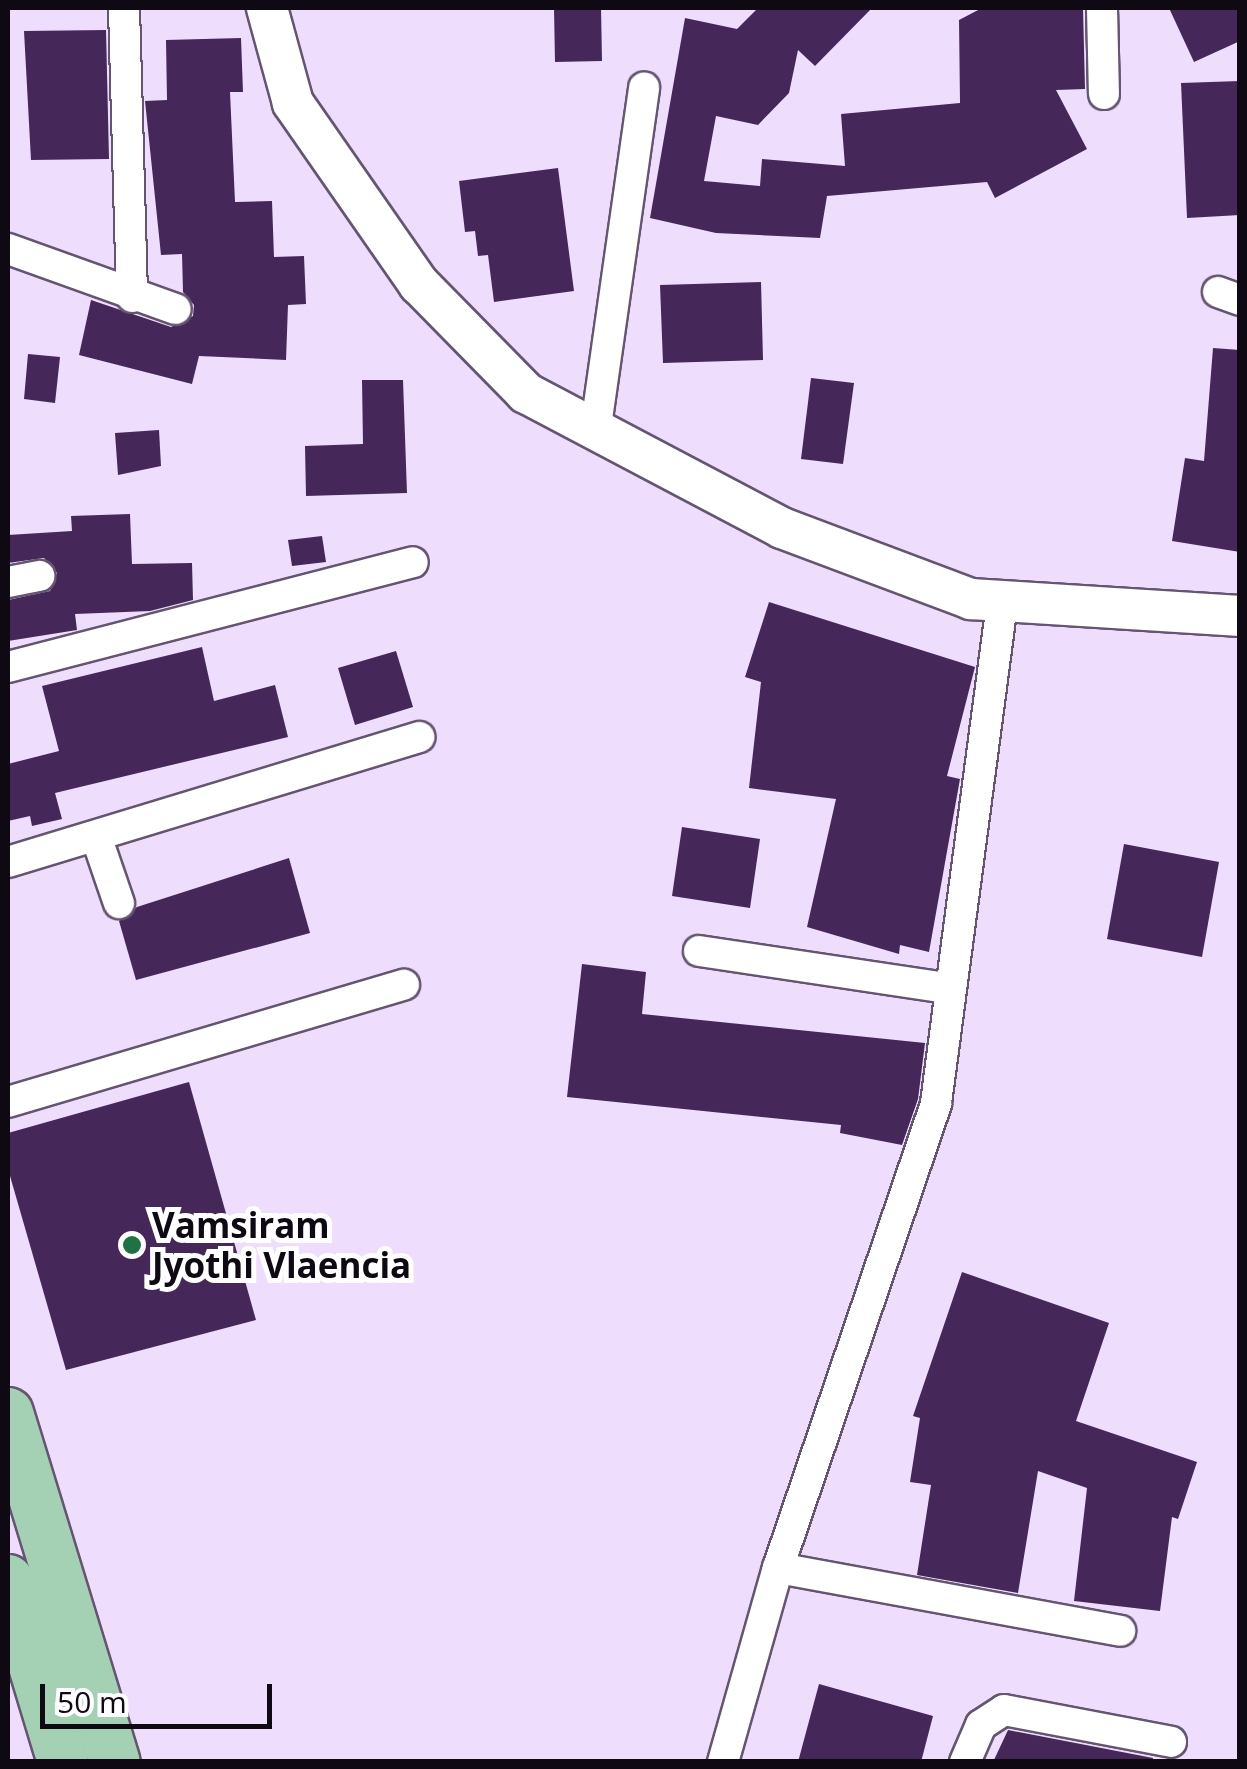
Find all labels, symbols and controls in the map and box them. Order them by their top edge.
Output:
place label: Vamsiram Jyothi Vlaencia [152,1204,411,1286]
marker: Vamsiram Jyothi Vlaencia [121,1234,143,1256]
scale bar [45,1664,278,1726]
text: 50 m [57,1681,127,1722]

